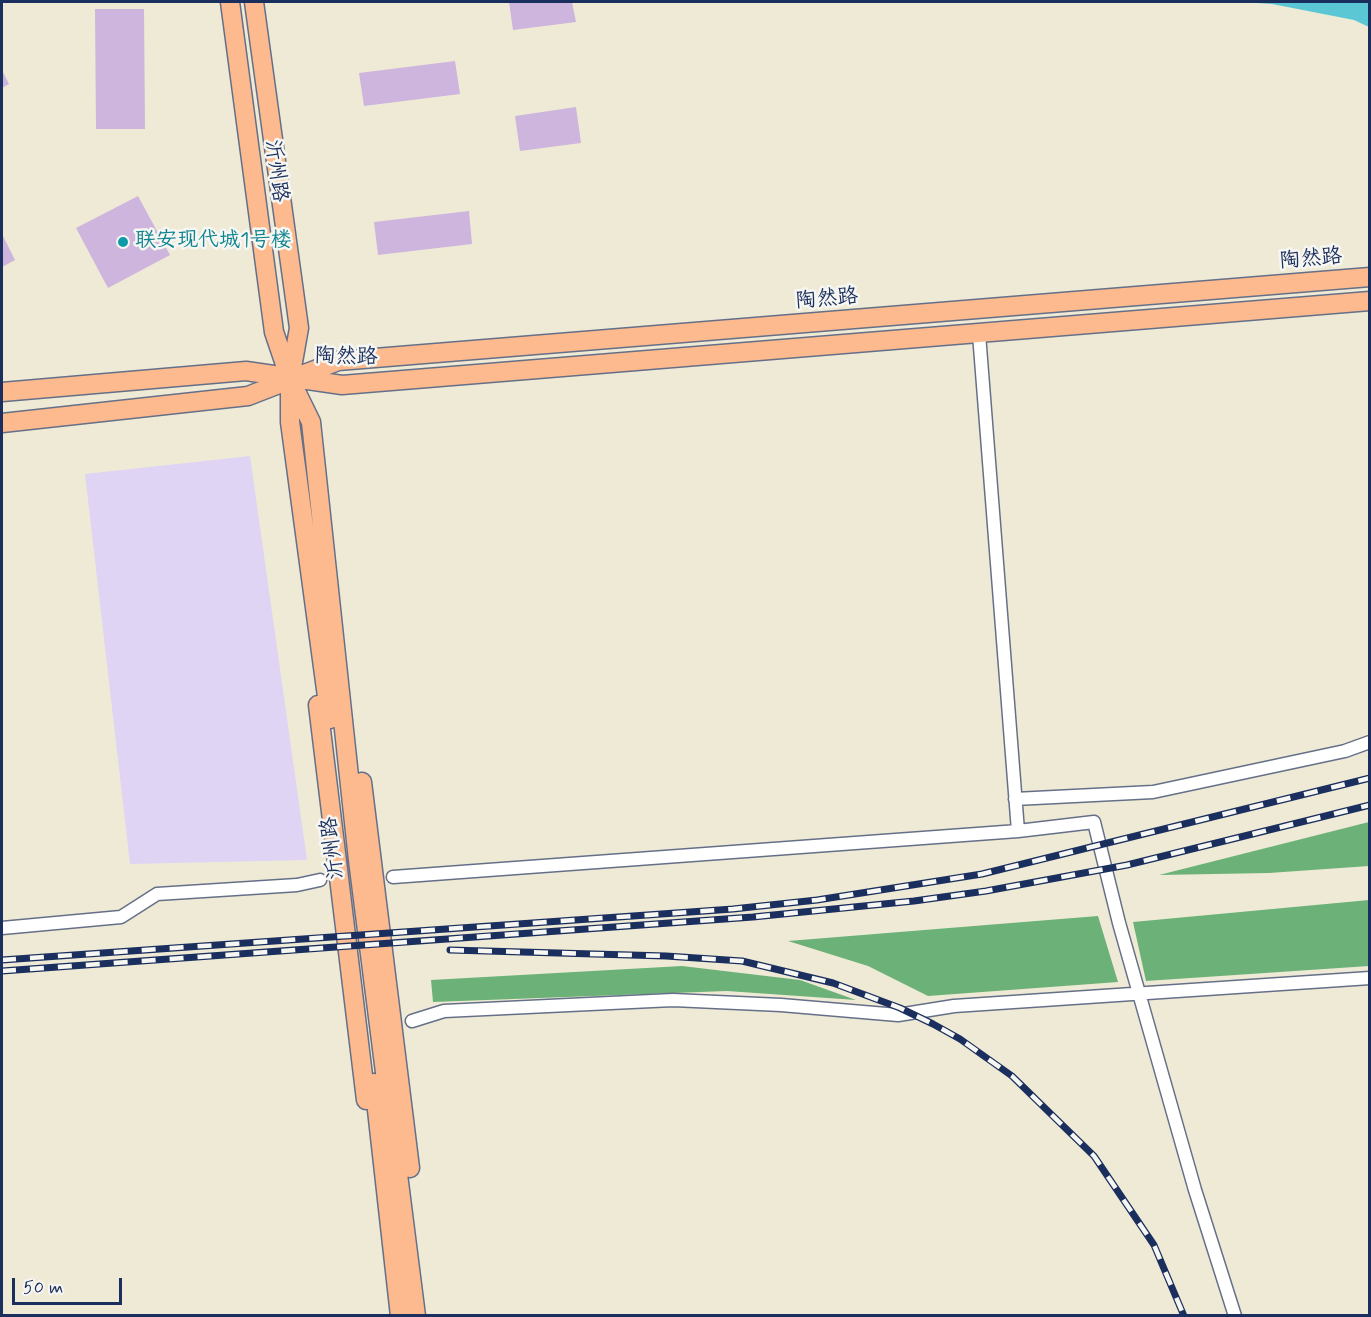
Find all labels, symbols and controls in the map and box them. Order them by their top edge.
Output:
street label: 沂州路 [258,138,292,204]
place label: 联安现代城1号楼 [135,229,291,255]
marker: 联安现代城1号楼 [116,235,130,249]
street label: 陶然路 [1279,245,1343,275]
street label: 陶然路 [795,285,859,315]
street label: 陶然路 [314,345,378,371]
street label: 沂州路 [318,815,350,881]
scale bar [15,1266,124,1304]
text: 50 m [23,1276,63,1300]

